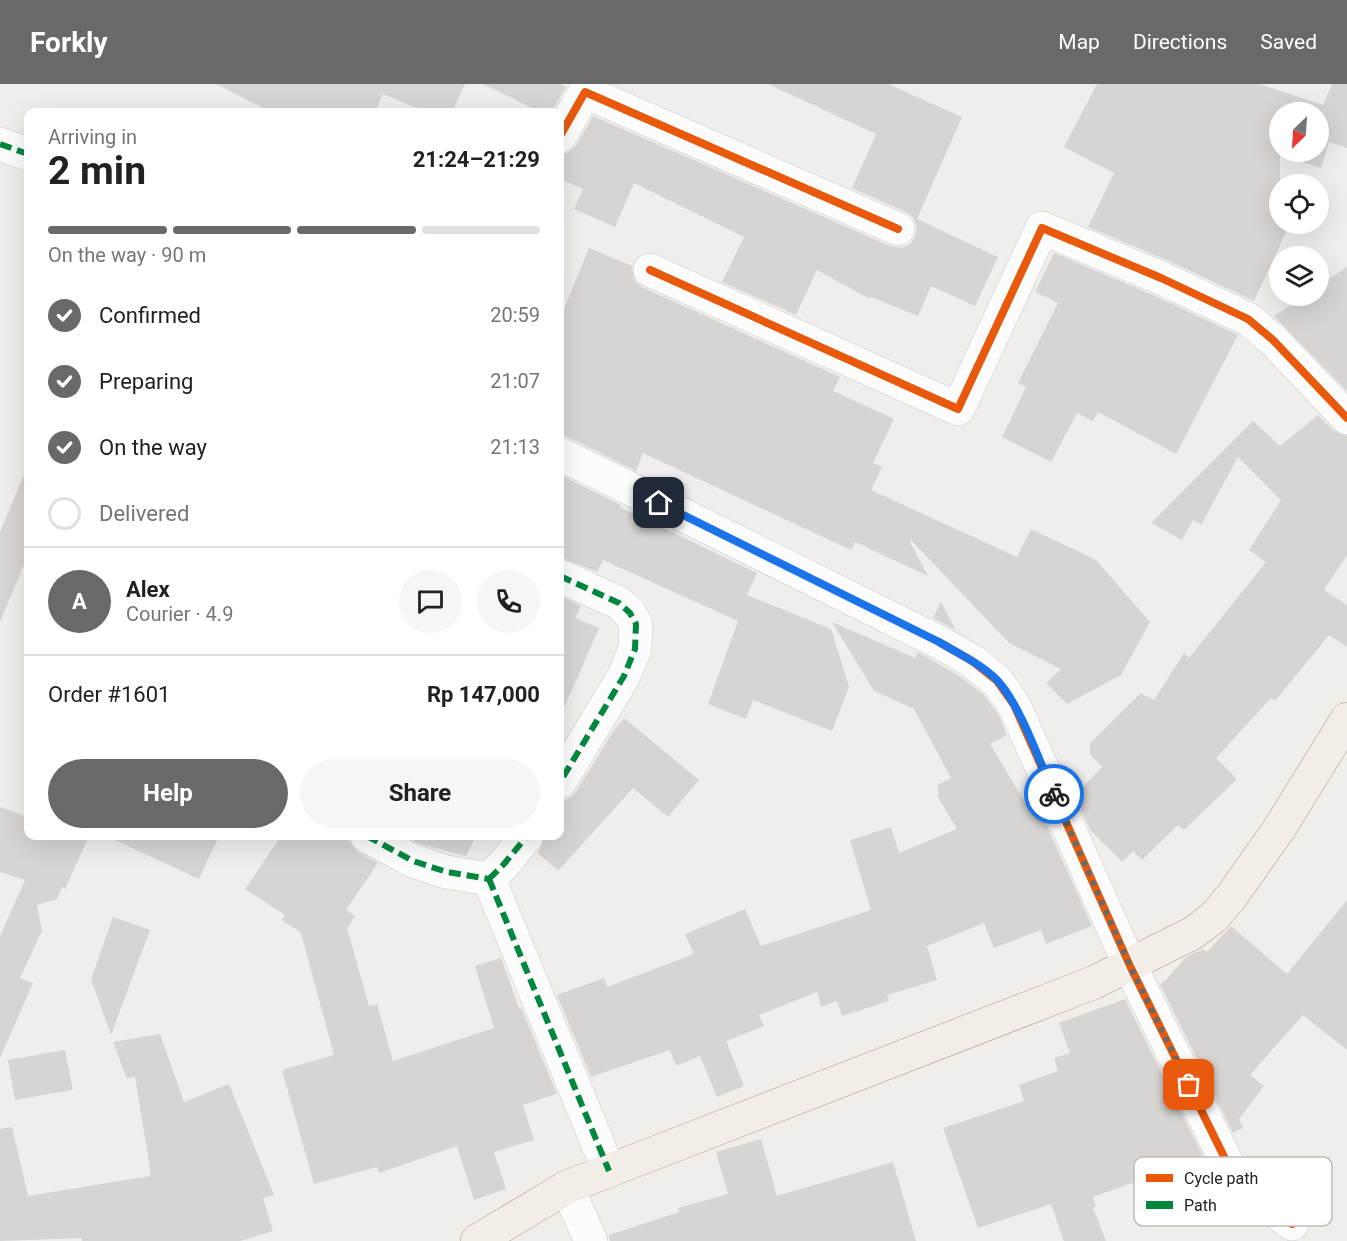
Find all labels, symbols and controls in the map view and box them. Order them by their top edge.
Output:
text: Forkly [30,26,108,59]
text: Map [1058,30,1100,54]
text: Directions [1133,30,1227,54]
text: Saved [1260,30,1317,54]
north arrow [1269,102,1329,162]
map controls [1269,102,1329,306]
text: Arriving in [48,125,137,149]
text: 21:24–21:29 [413,147,540,172]
text: 2 min [48,148,146,194]
button: locate [1269,174,1329,234]
text: On the way · 90 m [48,243,206,267]
button: layers [1269,246,1329,306]
icon: check [48,299,81,332]
text: Confirmed [99,303,201,328]
text: 20:59 [490,303,540,327]
icon: check [48,365,81,398]
text: Preparing [99,369,193,394]
text: 21:07 [490,369,540,393]
icon: check [48,431,81,464]
text: On the way [99,435,207,460]
text: 21:13 [490,435,540,459]
pin [633,477,684,528]
icon: home [642,486,675,519]
text: Delivered [99,501,189,526]
button: chat [399,570,462,633]
button: phone [477,570,540,633]
text: Alex [126,577,170,602]
text: A [72,589,87,614]
text: Courier · 4.9 [126,602,233,626]
text: Order #1601 [48,682,170,707]
text: Rp 147,000 [427,682,540,707]
button: Help [48,759,288,828]
button: Share [300,759,540,828]
courier [1024,764,1084,824]
icon: bike [1038,778,1071,811]
pin [1163,1059,1214,1110]
icon: bag [1172,1068,1205,1101]
legend [1134,1157,1332,1226]
text: Cycle path [1184,1169,1258,1188]
text: Path [1184,1196,1217,1215]

